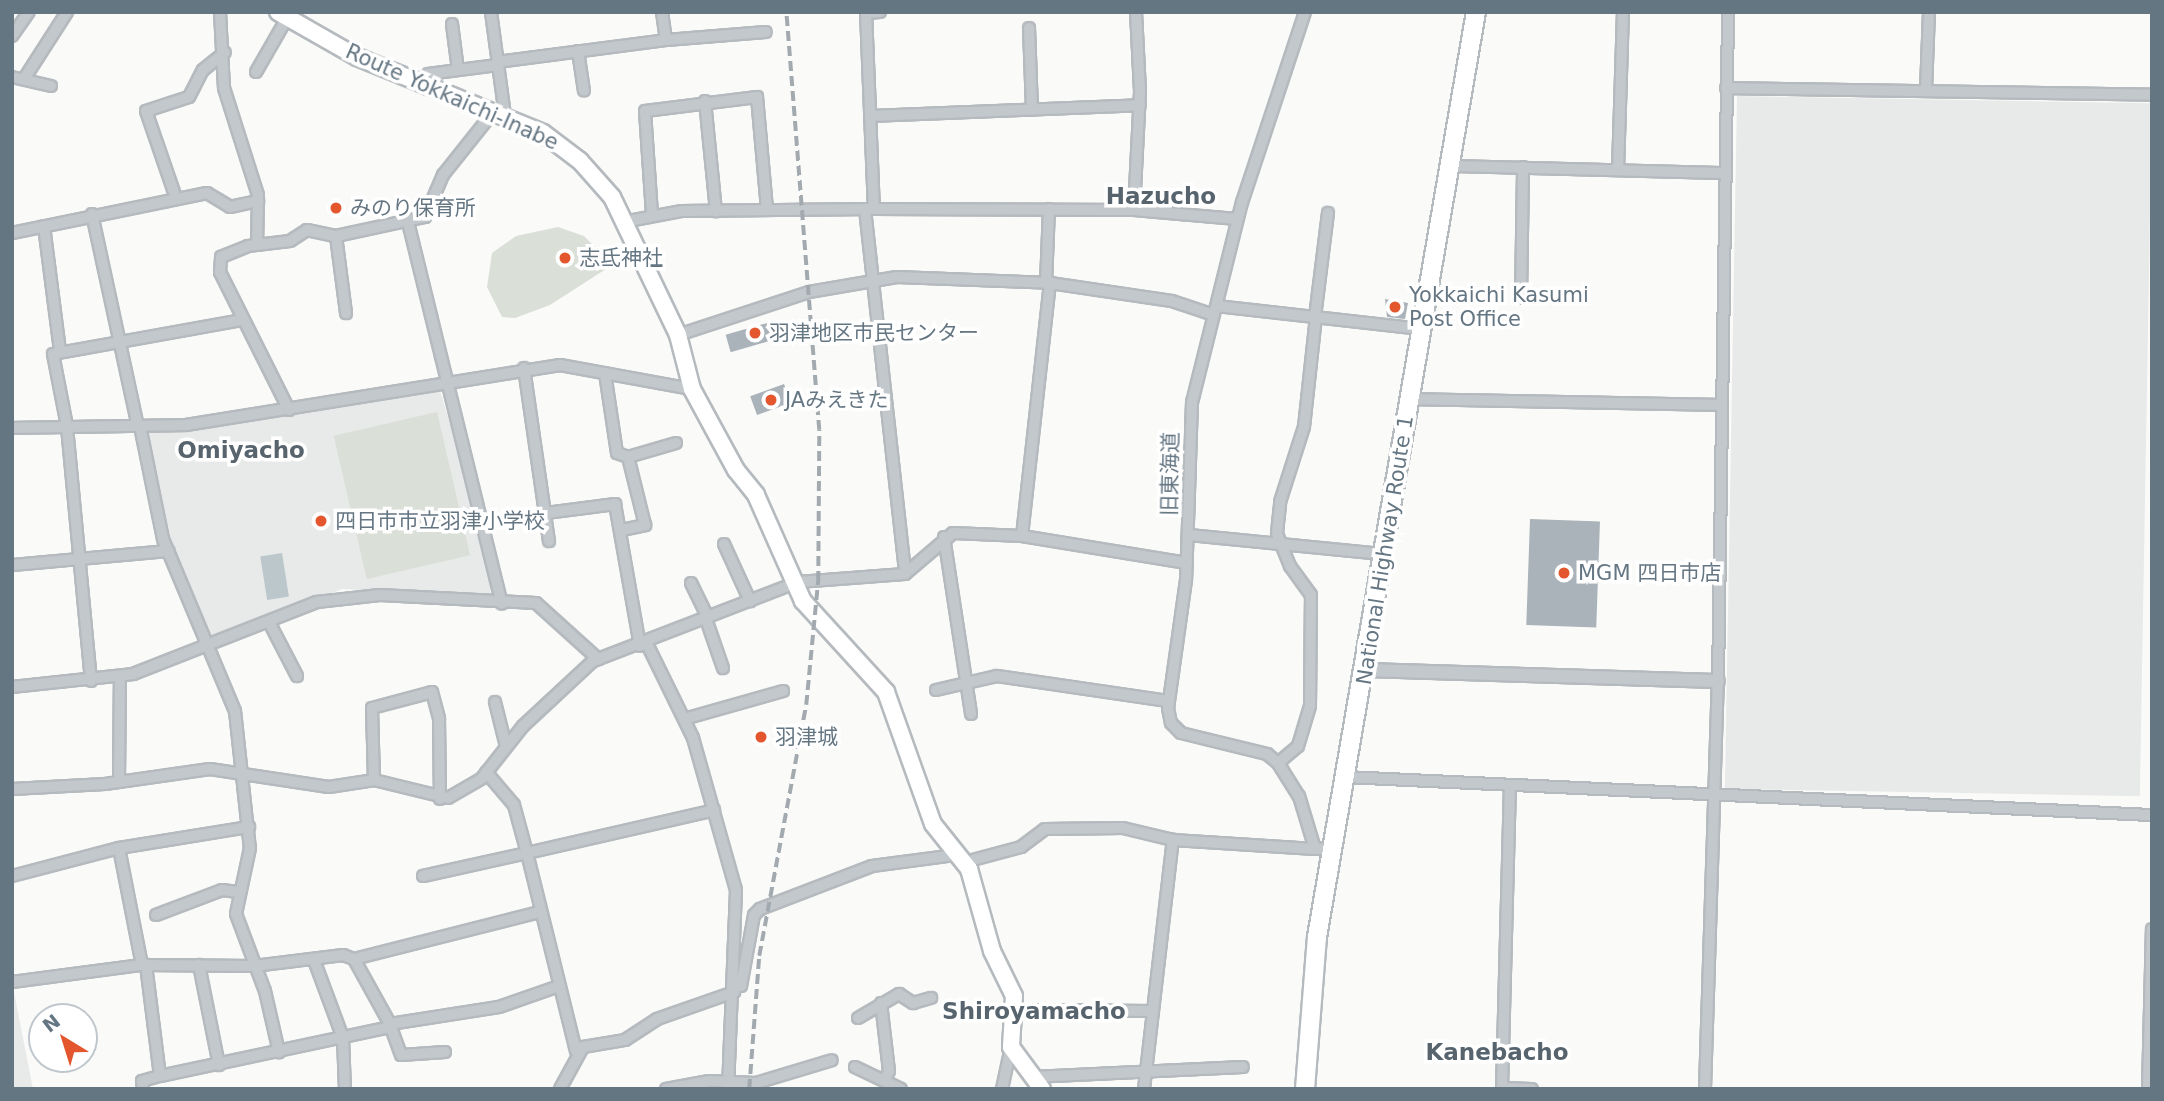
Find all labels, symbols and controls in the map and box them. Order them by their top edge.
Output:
street label: Route Yokkaichi-Inabe [342,39,562,155]
district label: Hazucho [1106,182,1216,210]
place label: みのり保育所 [350,195,476,221]
marker: みのり保育所 [328,200,344,216]
place label: 志氐神社 [579,245,663,271]
marker: 志氐神社 [557,250,573,266]
place label: Yokkaichi Kasumi Post Office [1409,282,1589,332]
marker: Yokkaichi Kasumi Post Office [1387,299,1403,315]
place label: 羽津地区市民センター [769,320,979,346]
marker: 羽津地区市民センター [747,325,763,341]
place label: JAみえきた [785,387,889,413]
marker: JAみえきた [763,392,779,408]
street label: National Highway Route 1 [1351,413,1419,687]
street label: 旧東海道 [1157,432,1183,516]
district label: Omiyacho [177,436,305,464]
place label: 四日市市立羽津小学校 [335,508,545,534]
marker: 四日市市立羽津小学校 [313,513,329,529]
place label: MGM 四日市店 [1578,560,1721,586]
marker: MGM 四日市店 [1556,565,1572,581]
place label: 羽津城 [775,724,838,750]
marker: 羽津城 [753,729,769,745]
district label: Shiroyamacho [942,997,1126,1025]
north arrow [28,1003,98,1073]
text: N [38,1009,64,1037]
district label: Kanebacho [1425,1038,1569,1066]

